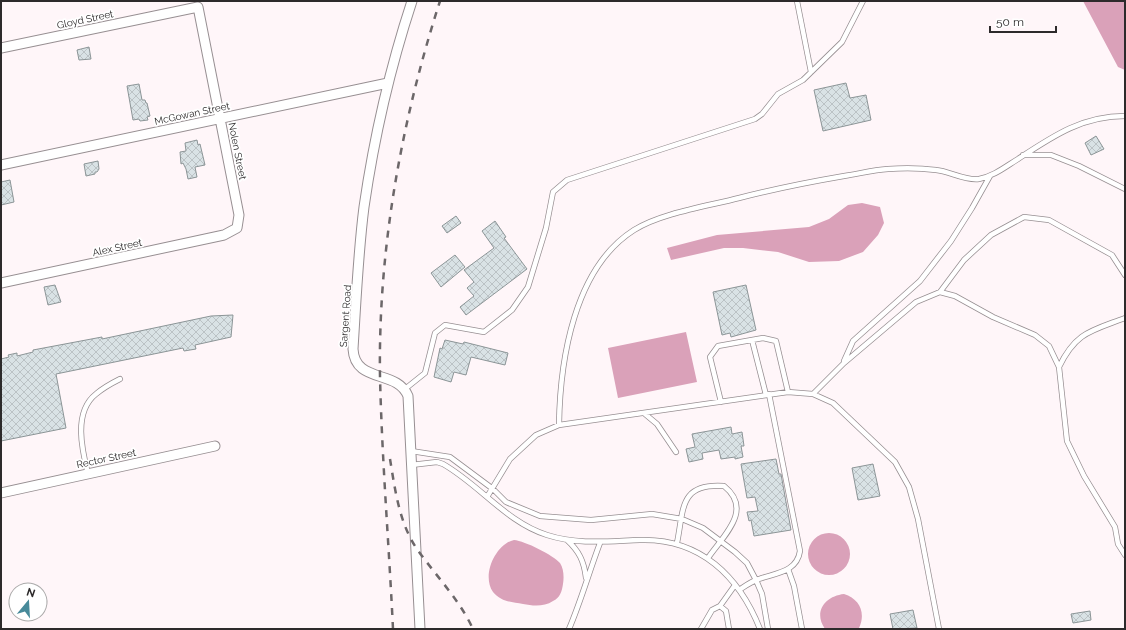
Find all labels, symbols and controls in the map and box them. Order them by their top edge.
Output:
street label: Gloyd Street [56,8,115,31]
scale bar [990,8,1056,34]
text: 50 m [996,15,1024,29]
street label: McGowan Street [153,100,231,127]
street label: Nolen Street [227,121,249,181]
street label: Alex Street [91,237,144,258]
street label: Sargent Road [338,284,353,348]
street label: Rector Street [75,447,137,470]
north arrow [8,582,48,622]
text: N [25,585,37,600]

